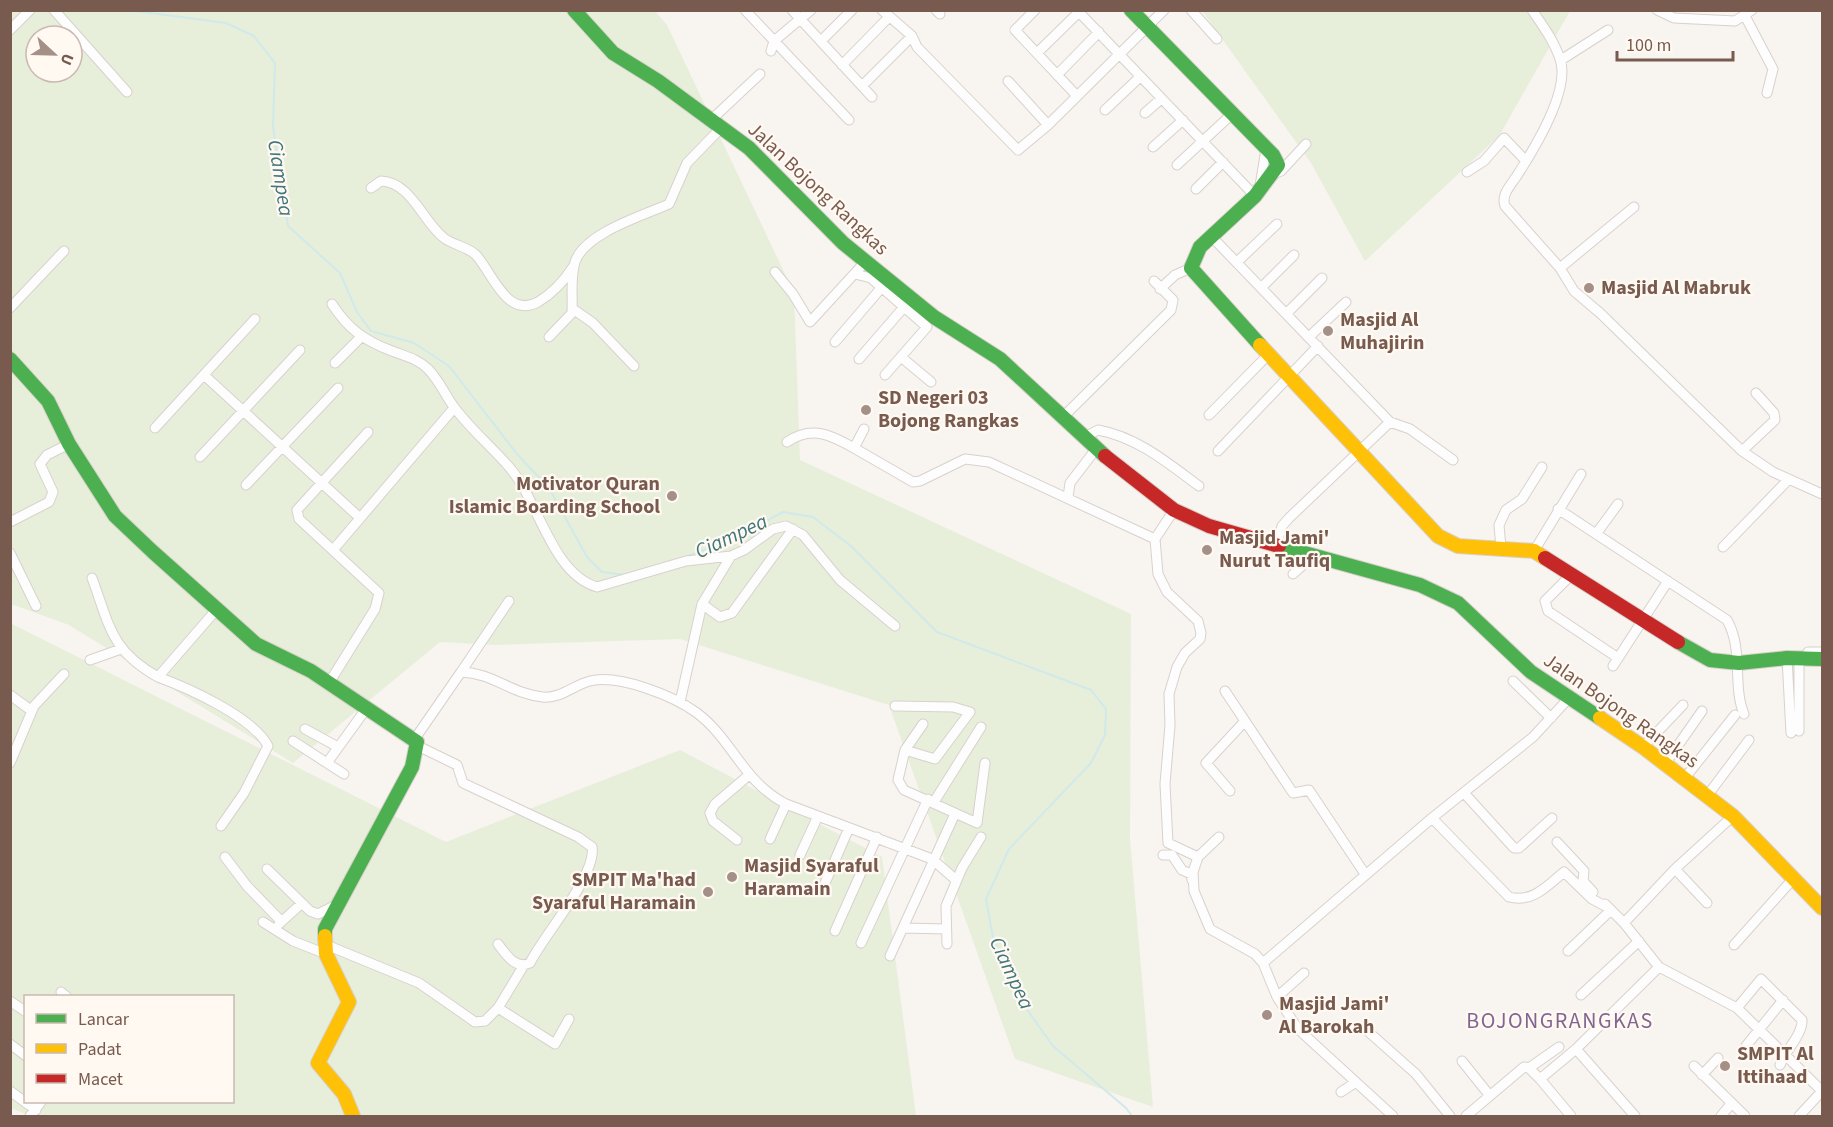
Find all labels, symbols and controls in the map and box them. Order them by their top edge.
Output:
north arrow [24,24,84,84]
scale bar [1617,24,1732,62]
text: 100 m [1626,33,1671,58]
text: U [55,50,79,68]
street label: Jalan Bojong Rangkas [741,116,895,262]
water label: Ciampea [260,138,302,218]
place label: Masjid Al Mabruk [1601,274,1751,302]
marker: Masjid Al Mabruk [1582,281,1596,295]
place label: Masjid Al Muhajirin [1340,306,1425,357]
marker: Masjid Al Muhajirin [1321,324,1335,338]
place label: SD Negeri 03 Bojong Rangkas [878,384,1019,435]
marker: SD Negeri 03 Bojong Rangkas [859,403,873,417]
place label: Motivator Quran Islamic Boarding School [449,470,660,521]
marker: Motivator Quran Islamic Boarding School [665,489,679,503]
water label: Ciampea [690,506,772,566]
place label: Masjid Jami' Nurut Taufiq [1219,524,1330,575]
marker: Masjid Jami' Nurut Taufiq [1200,543,1214,557]
street label: Jalan Bojong Rangkas [1538,647,1704,775]
place label: Masjid Syaraful Haramain [744,852,879,903]
place label: SMPIT Ma'had Syaraful Haramain [532,866,696,917]
marker: Masjid Syaraful Haramain [725,870,739,884]
marker: SMPIT Ma'had Syaraful Haramain [701,885,715,899]
water label: Ciampea [982,932,1042,1014]
place label: Masjid Jami' Al Barokah [1278,990,1390,1041]
legend [24,995,234,1103]
district label: BOJONGRANGKAS [1466,1005,1654,1037]
text: Lancar [78,1007,130,1032]
marker: Masjid Jami' Al Barokah [1260,1008,1274,1022]
text: Padat [78,1037,121,1062]
place label: SMPIT Al Ittihaad [1737,1040,1814,1091]
marker: SMPIT Al Ittihaad [1718,1059,1732,1073]
text: Macet [78,1067,123,1092]

